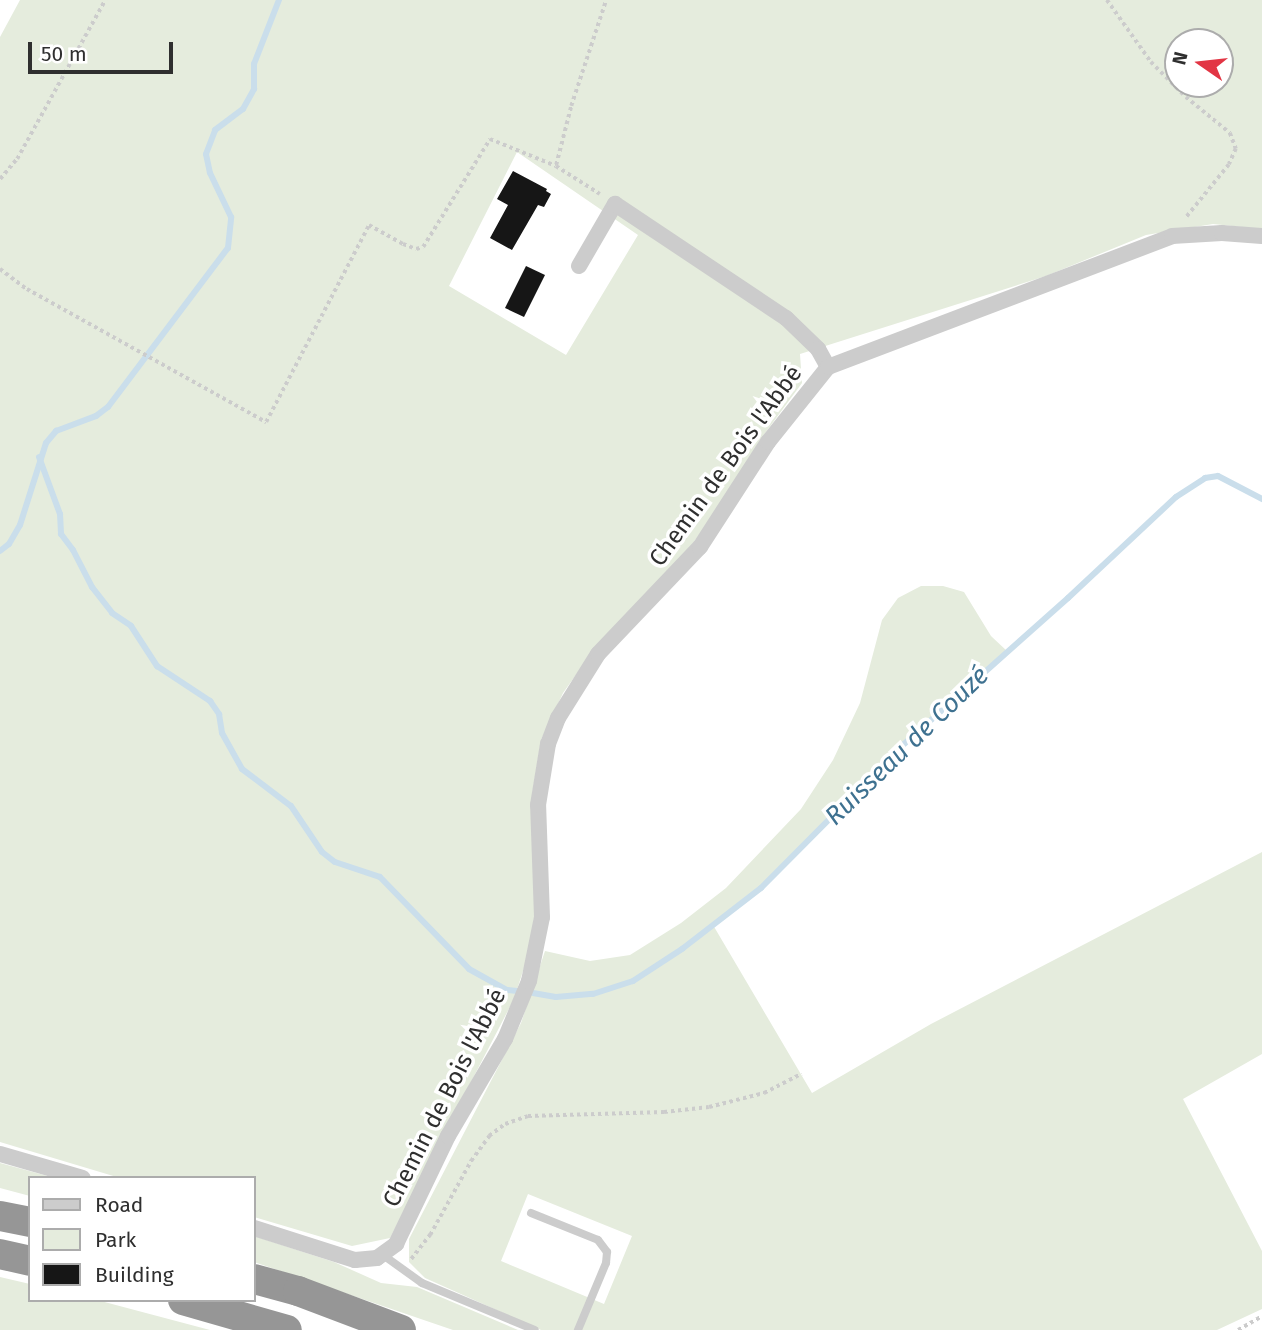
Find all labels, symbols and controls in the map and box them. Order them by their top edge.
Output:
scale bar [32,28,177,72]
north arrow [1164,28,1234,98]
text: 50 m [41,41,87,67]
text: N [1167,49,1193,67]
street label: Chemin de Bois l'Abbé [643,360,809,572]
water label: Ruisseau de Couzé [819,660,995,832]
street label: Chemin de Bois l'Abbé [377,984,513,1212]
legend [28,1176,256,1302]
text: Road [95,1192,143,1218]
text: Park [95,1227,136,1253]
text: Building [95,1262,174,1288]

